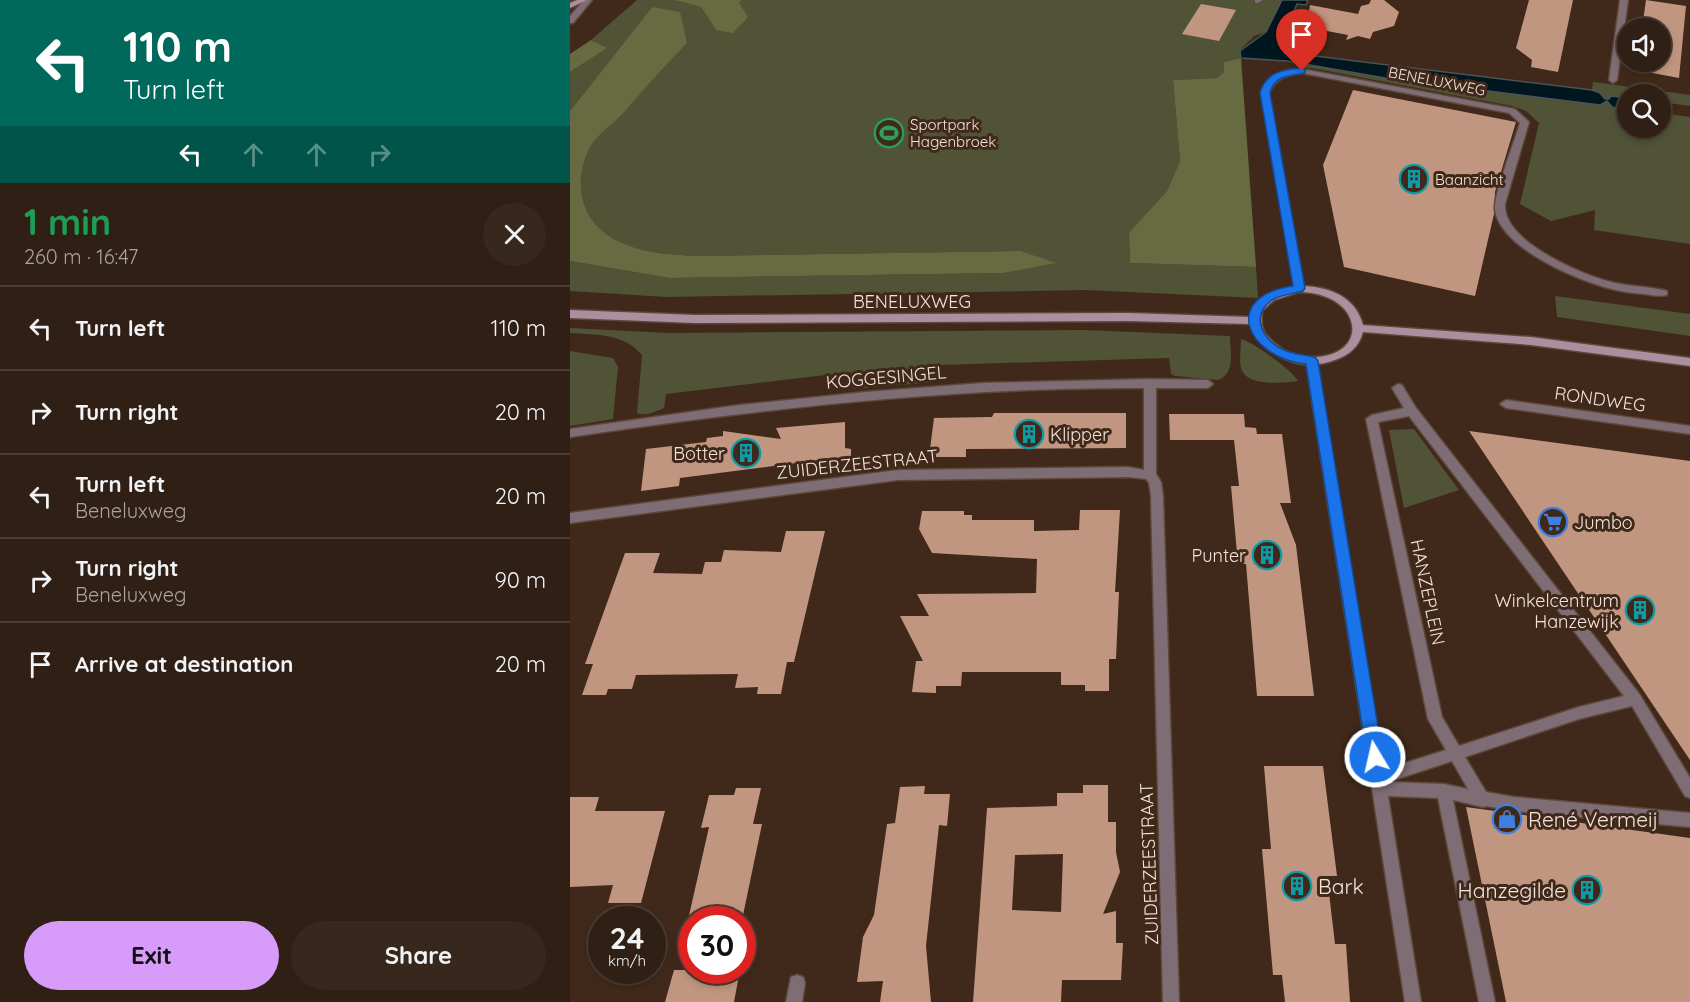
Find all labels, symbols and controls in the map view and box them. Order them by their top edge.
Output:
pin [1276,9,1327,71]
icon: arrive [1285,18,1318,51]
map controls [1617,18,1671,138]
button: sound [1617,18,1671,72]
text: 110 m [123,20,232,73]
icon: left [24,24,102,102]
street label: BENELUXWEG [1387,62,1487,100]
text: Turn left [123,72,225,106]
button: search [1617,84,1671,138]
place label: Sportpark Hagenbroek [910,115,996,151]
sports icon: Sportpark Hagenbroek [873,117,905,149]
icon: left [174,138,207,171]
icon: ahead [237,138,270,171]
icon: ahead [300,138,333,171]
icon: right [363,138,396,171]
building icon: Baanzicht [1398,163,1430,195]
place label: Baanzicht [1435,170,1504,189]
text: 1 min [24,199,111,244]
button: close [483,203,546,266]
text: 260 m · 16:47 [24,244,138,269]
street label: BENELUXWEG [853,290,971,313]
icon: left [24,312,57,345]
text: Turn left [75,314,165,342]
text: 110 m [491,314,546,342]
street label: KOGGESINGEL [825,360,948,394]
street label: RONDWEG [1553,381,1647,417]
icon: right [24,396,57,429]
text: Turn right [75,398,179,426]
text: 20 m [495,398,546,426]
building icon: Klipper [1013,418,1045,450]
place label: Klipper [1050,423,1109,446]
building icon: Botter [730,437,762,469]
place label: Botter [673,442,725,465]
street label: ZUIDERZEESTRAAT [775,444,939,484]
text: Turn left [75,470,165,498]
icon: left [24,480,57,513]
text: 20 m [495,482,546,510]
text: Beneluxweg [75,498,186,523]
supermarket icon: Jumbo [1537,506,1569,538]
place label: Jumbo [1574,511,1633,534]
street label: HANZEPLEIN [1406,537,1450,647]
building icon: Punter [1251,539,1283,571]
place label: Punter [1192,544,1246,567]
text: Turn right [75,554,179,582]
icon: right [24,564,57,597]
text: 90 m [495,566,546,594]
text: Beneluxweg [75,582,186,607]
place label: Winkelcentrum Hanzewijk [1494,589,1619,633]
building icon: Winkelcentrum Hanzewijk [1624,594,1656,626]
icon: arrive [24,648,57,681]
text: Arrive at destination [75,650,293,678]
text: 20 m [495,650,546,678]
position arrow [1343,725,1407,789]
street label: ZUIDERZEESTRAAT [1135,782,1163,946]
shop icon: René Vermeij [1491,803,1523,835]
place label: René Vermeij [1528,806,1658,832]
building icon: Bark [1281,870,1313,902]
place label: Bark [1318,873,1364,899]
building icon: Hanzegilde [1571,874,1603,906]
place label: Hanzegilde [1458,877,1566,903]
speed limit sign: 30 [678,906,756,984]
text: 24 [610,919,644,957]
button: Exit [24,921,279,990]
button: Share [291,921,546,990]
text: km/h [608,951,646,970]

